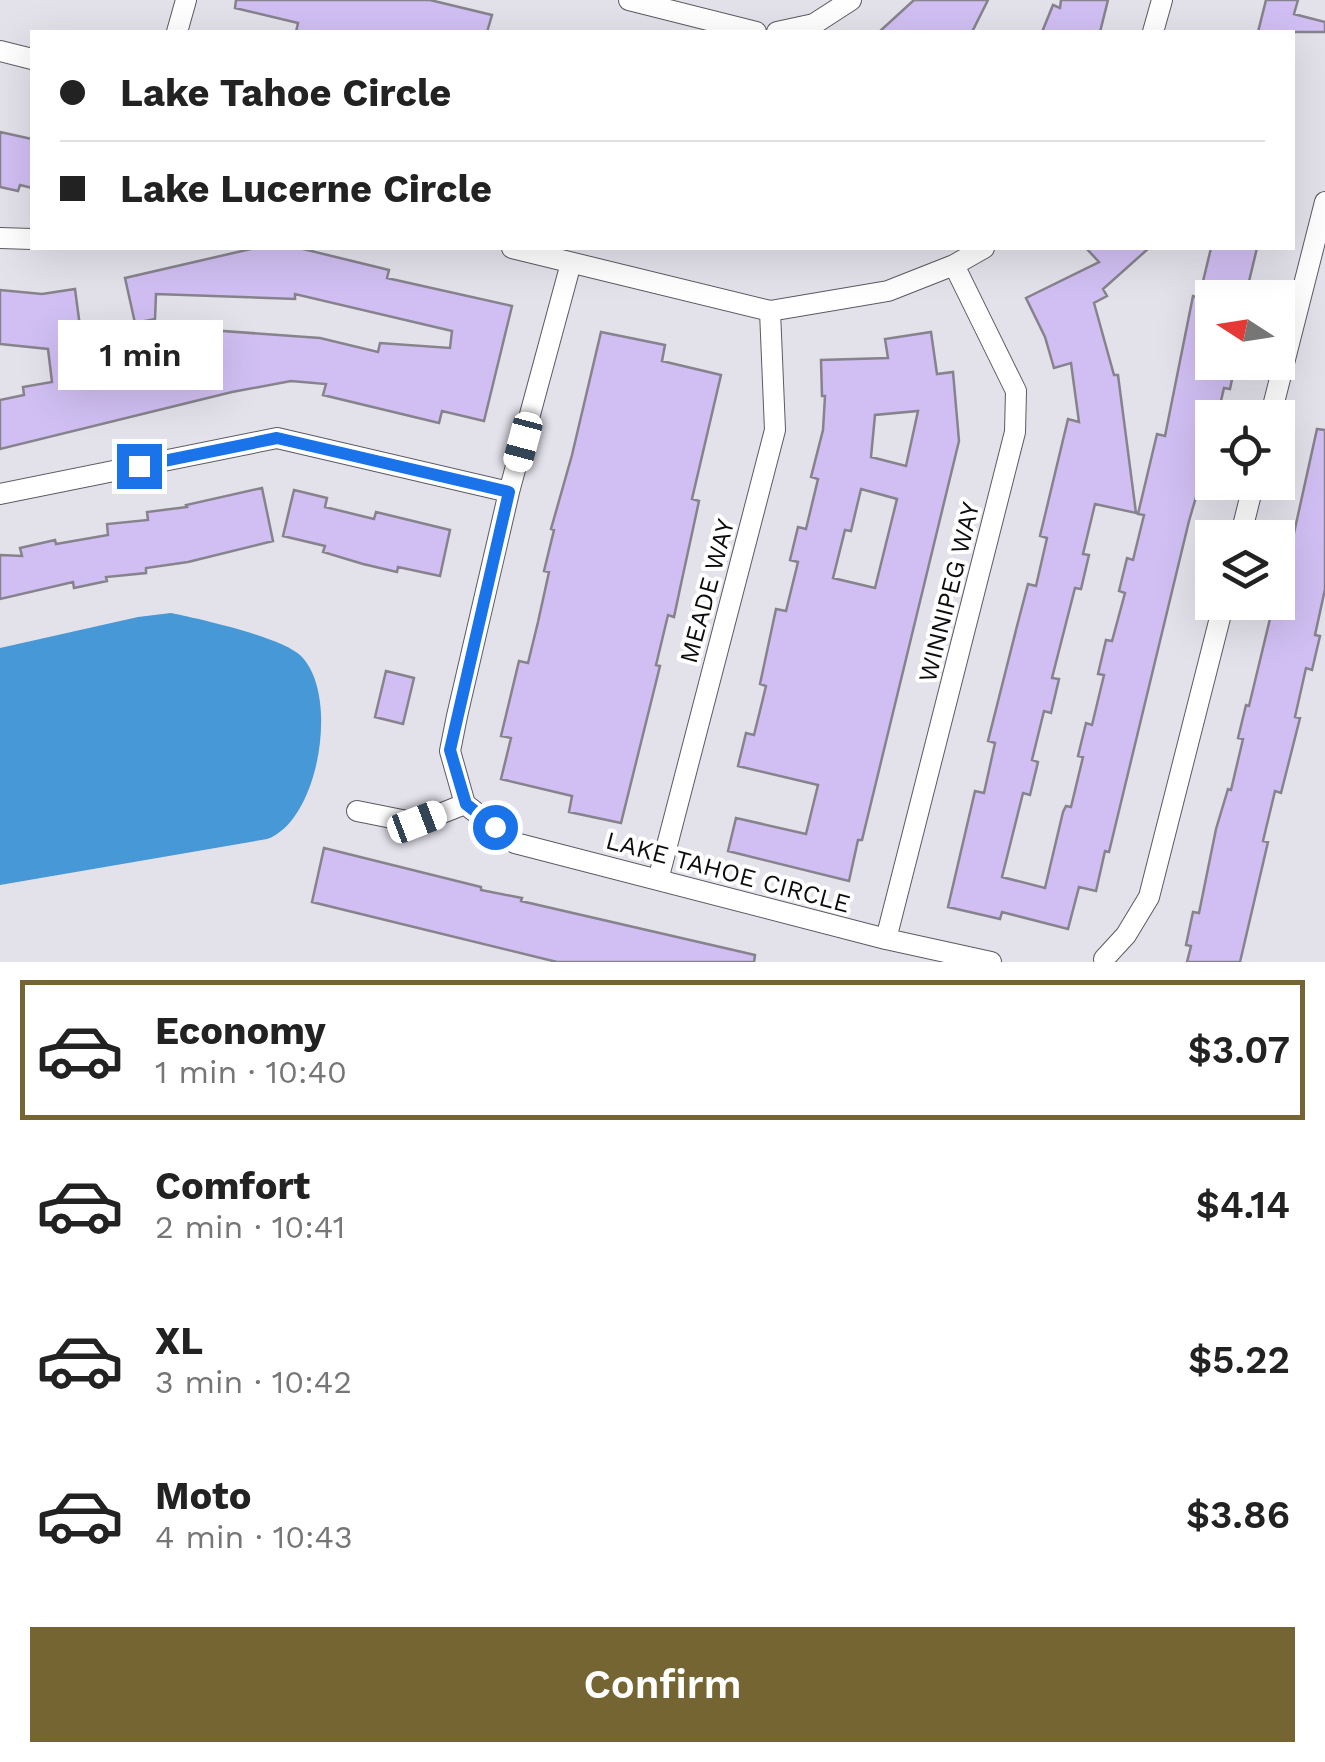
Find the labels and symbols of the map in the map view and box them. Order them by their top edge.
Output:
north arrow [1195,280,1295,380]
callout: 1 min [56,321,222,391]
car [501,409,545,475]
route end [117,444,162,489]
street label: WINNIPEG WAY [913,498,986,685]
street label: MEADE WAY [674,515,740,666]
car [384,797,450,847]
route start [473,805,518,850]
street label: LAKE TAHOE CIRCLE [603,825,853,919]

